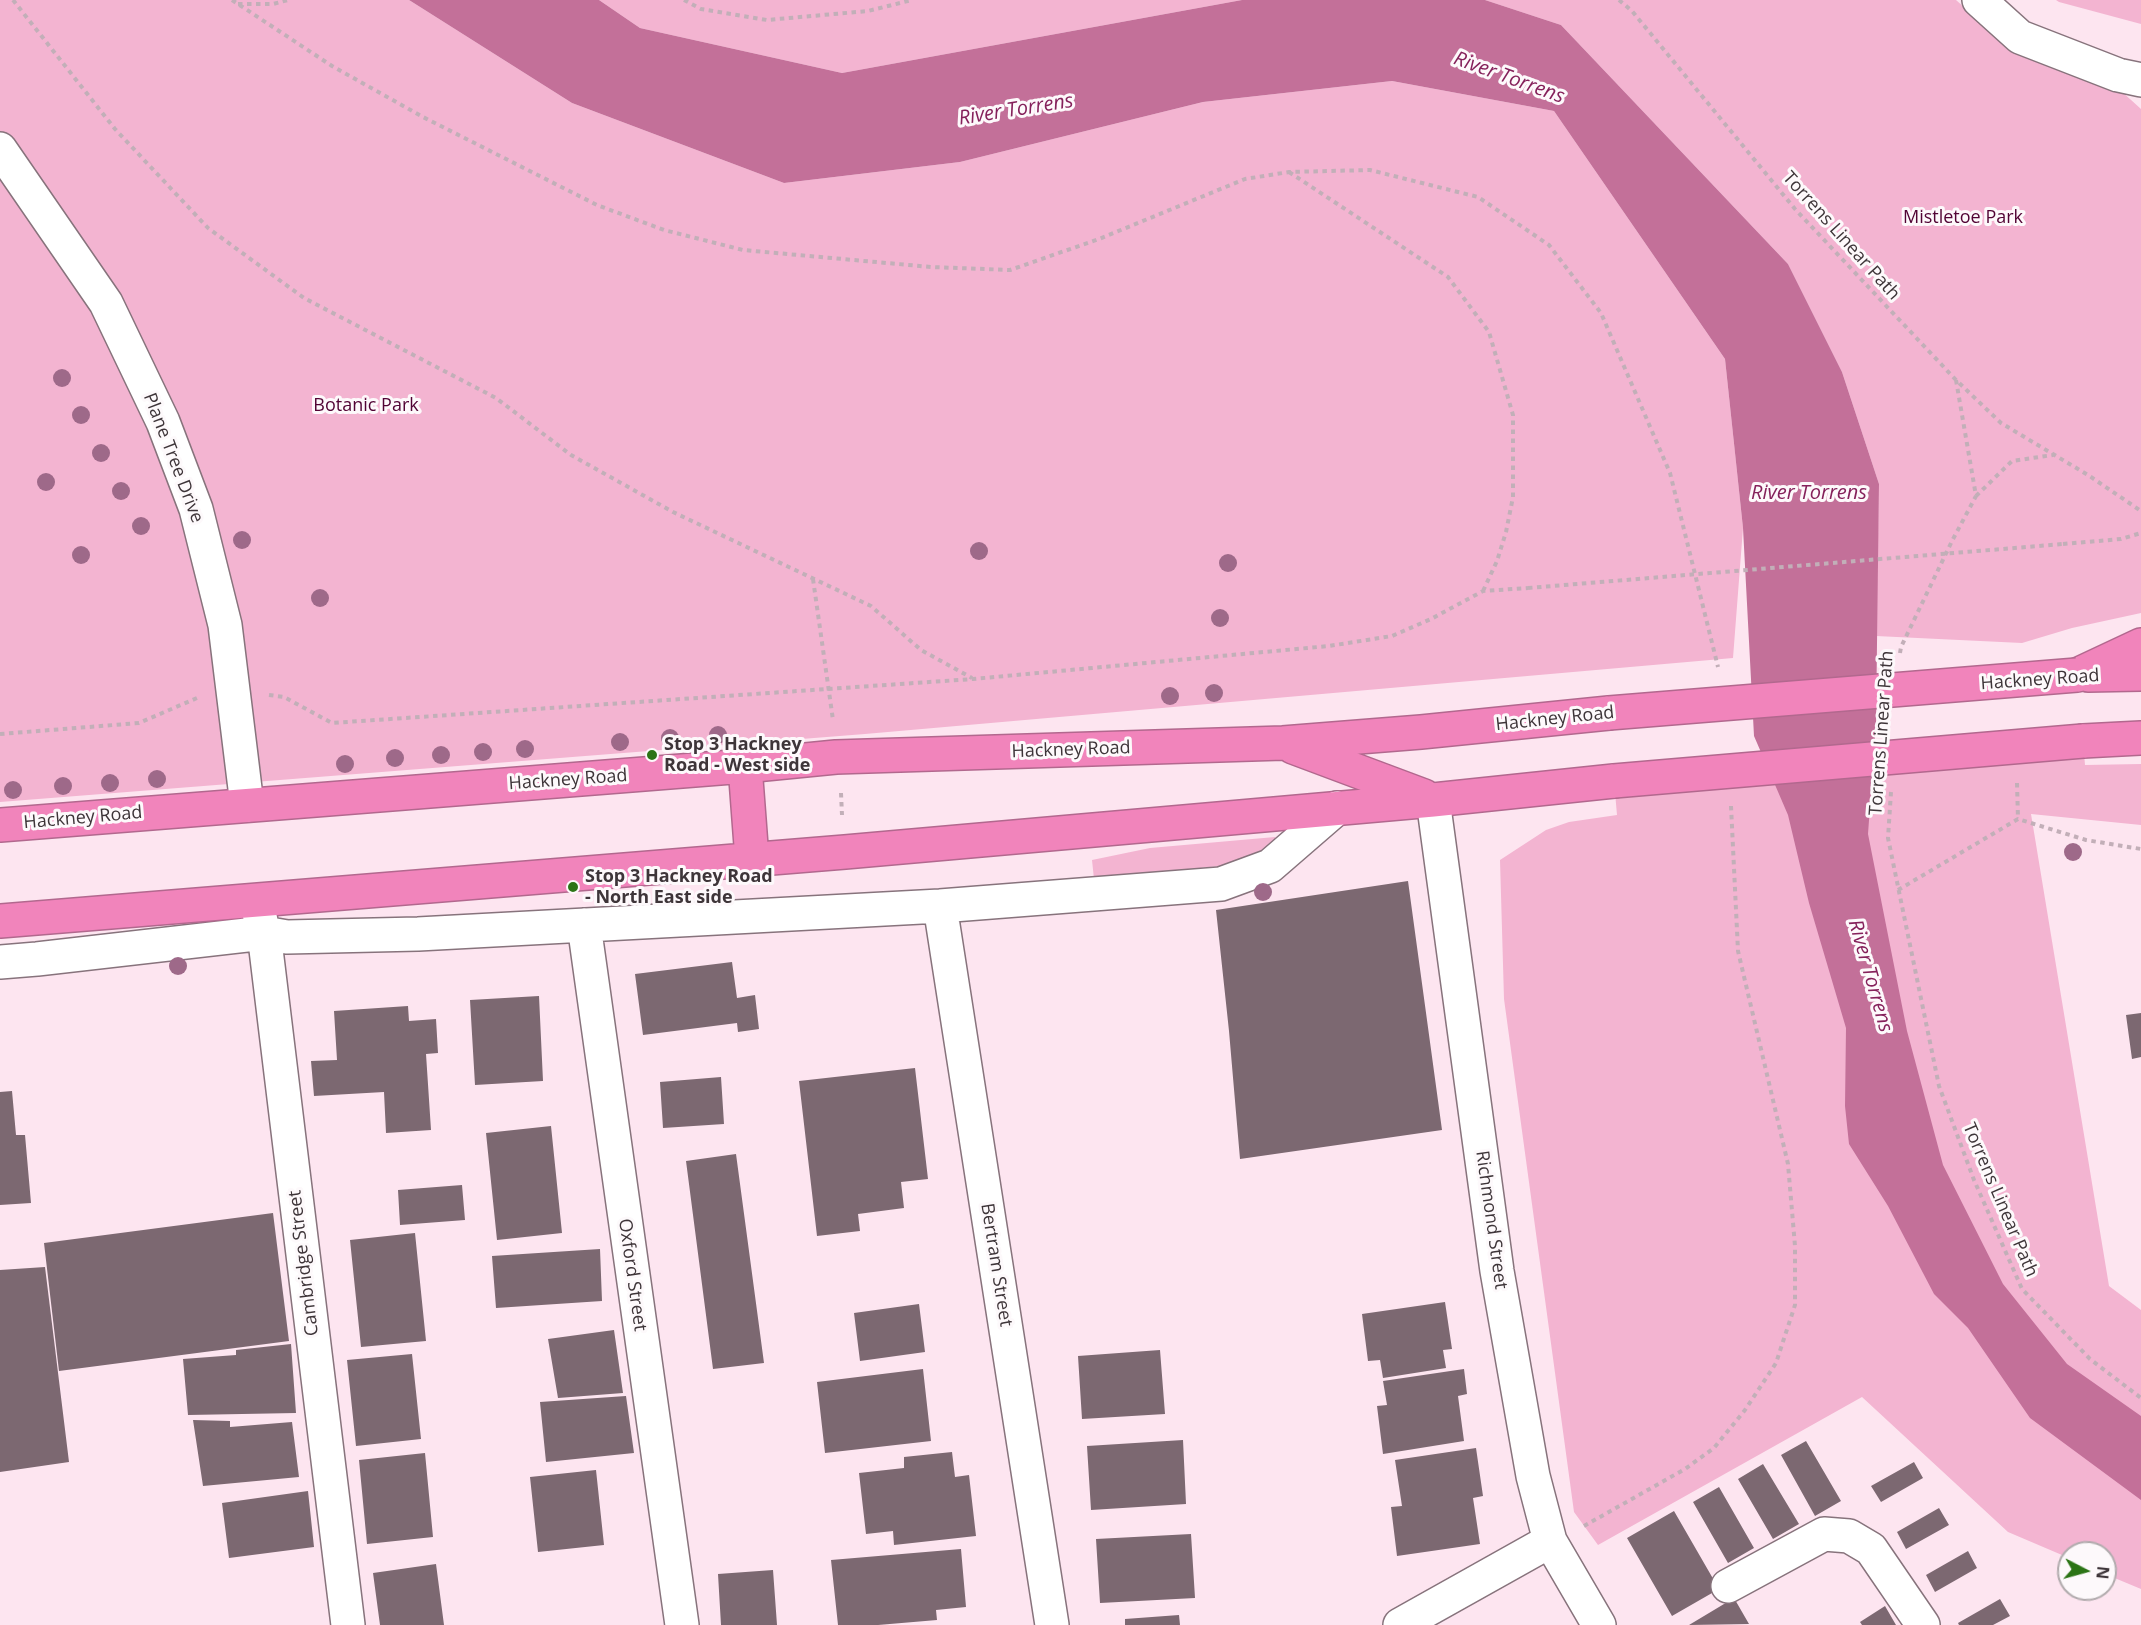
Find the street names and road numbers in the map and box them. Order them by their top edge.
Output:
street label: Torrens Linear Path [1778,167,1904,305]
street label: Plane Tree Drive [138,390,208,526]
street label: Torrens Linear Path [1865,650,1899,816]
street label: Hackney Road [1980,665,2100,695]
street label: Hackney Road [1495,702,1615,736]
street label: Hackney Road [1011,737,1131,763]
street label: Hackney Road [508,765,628,795]
street label: Hackney Road [23,802,143,834]
street label: Torrens Linear Path [1958,1120,2042,1280]
street label: Richmond Street [1471,1149,1511,1291]
street label: Cambridge Street [284,1189,324,1337]
street label: Bertram Street [976,1202,1016,1328]
street label: Oxford Street [613,1217,651,1333]

